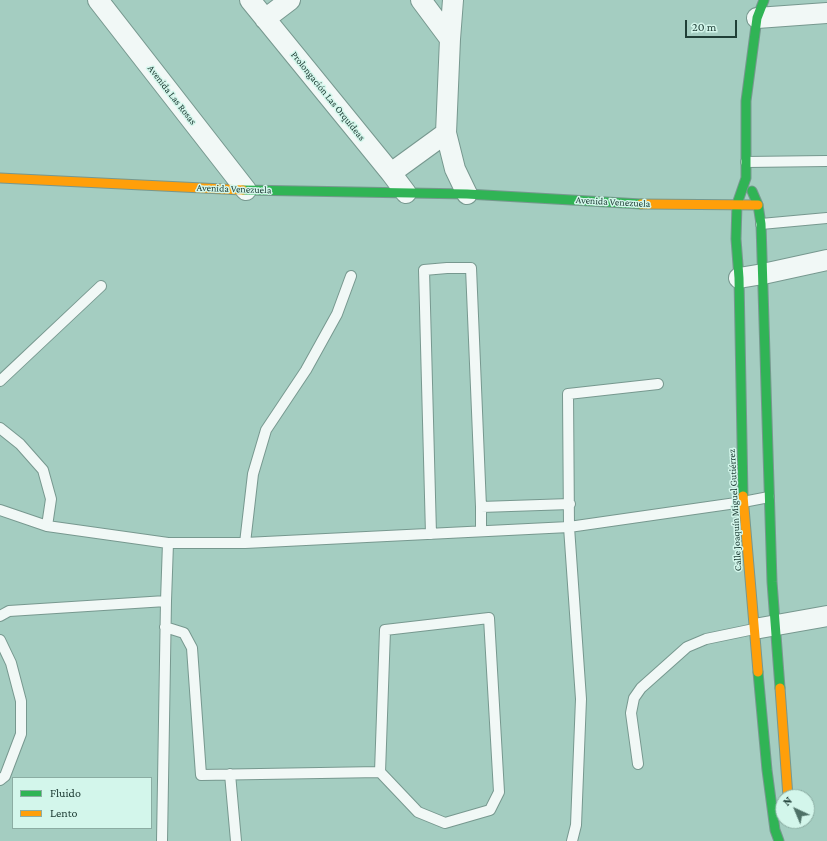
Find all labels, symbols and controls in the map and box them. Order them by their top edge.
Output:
scale bar [687,12,739,38]
text: 20 m [692,20,716,34]
street label: Prolongación Las Orquídeas [288,49,368,143]
street label: Avenida Las Rosas [145,63,199,127]
street label: Avenida Venezuela [196,182,272,196]
street label: Avenida Venezuela [575,194,651,210]
street label: Calle Joaquín Miguel Gutiérrez [726,449,744,571]
legend [12,777,152,829]
text: Fluido [50,786,81,800]
north arrow [775,789,815,829]
text: N [780,794,794,808]
text: Lento [50,806,78,820]

